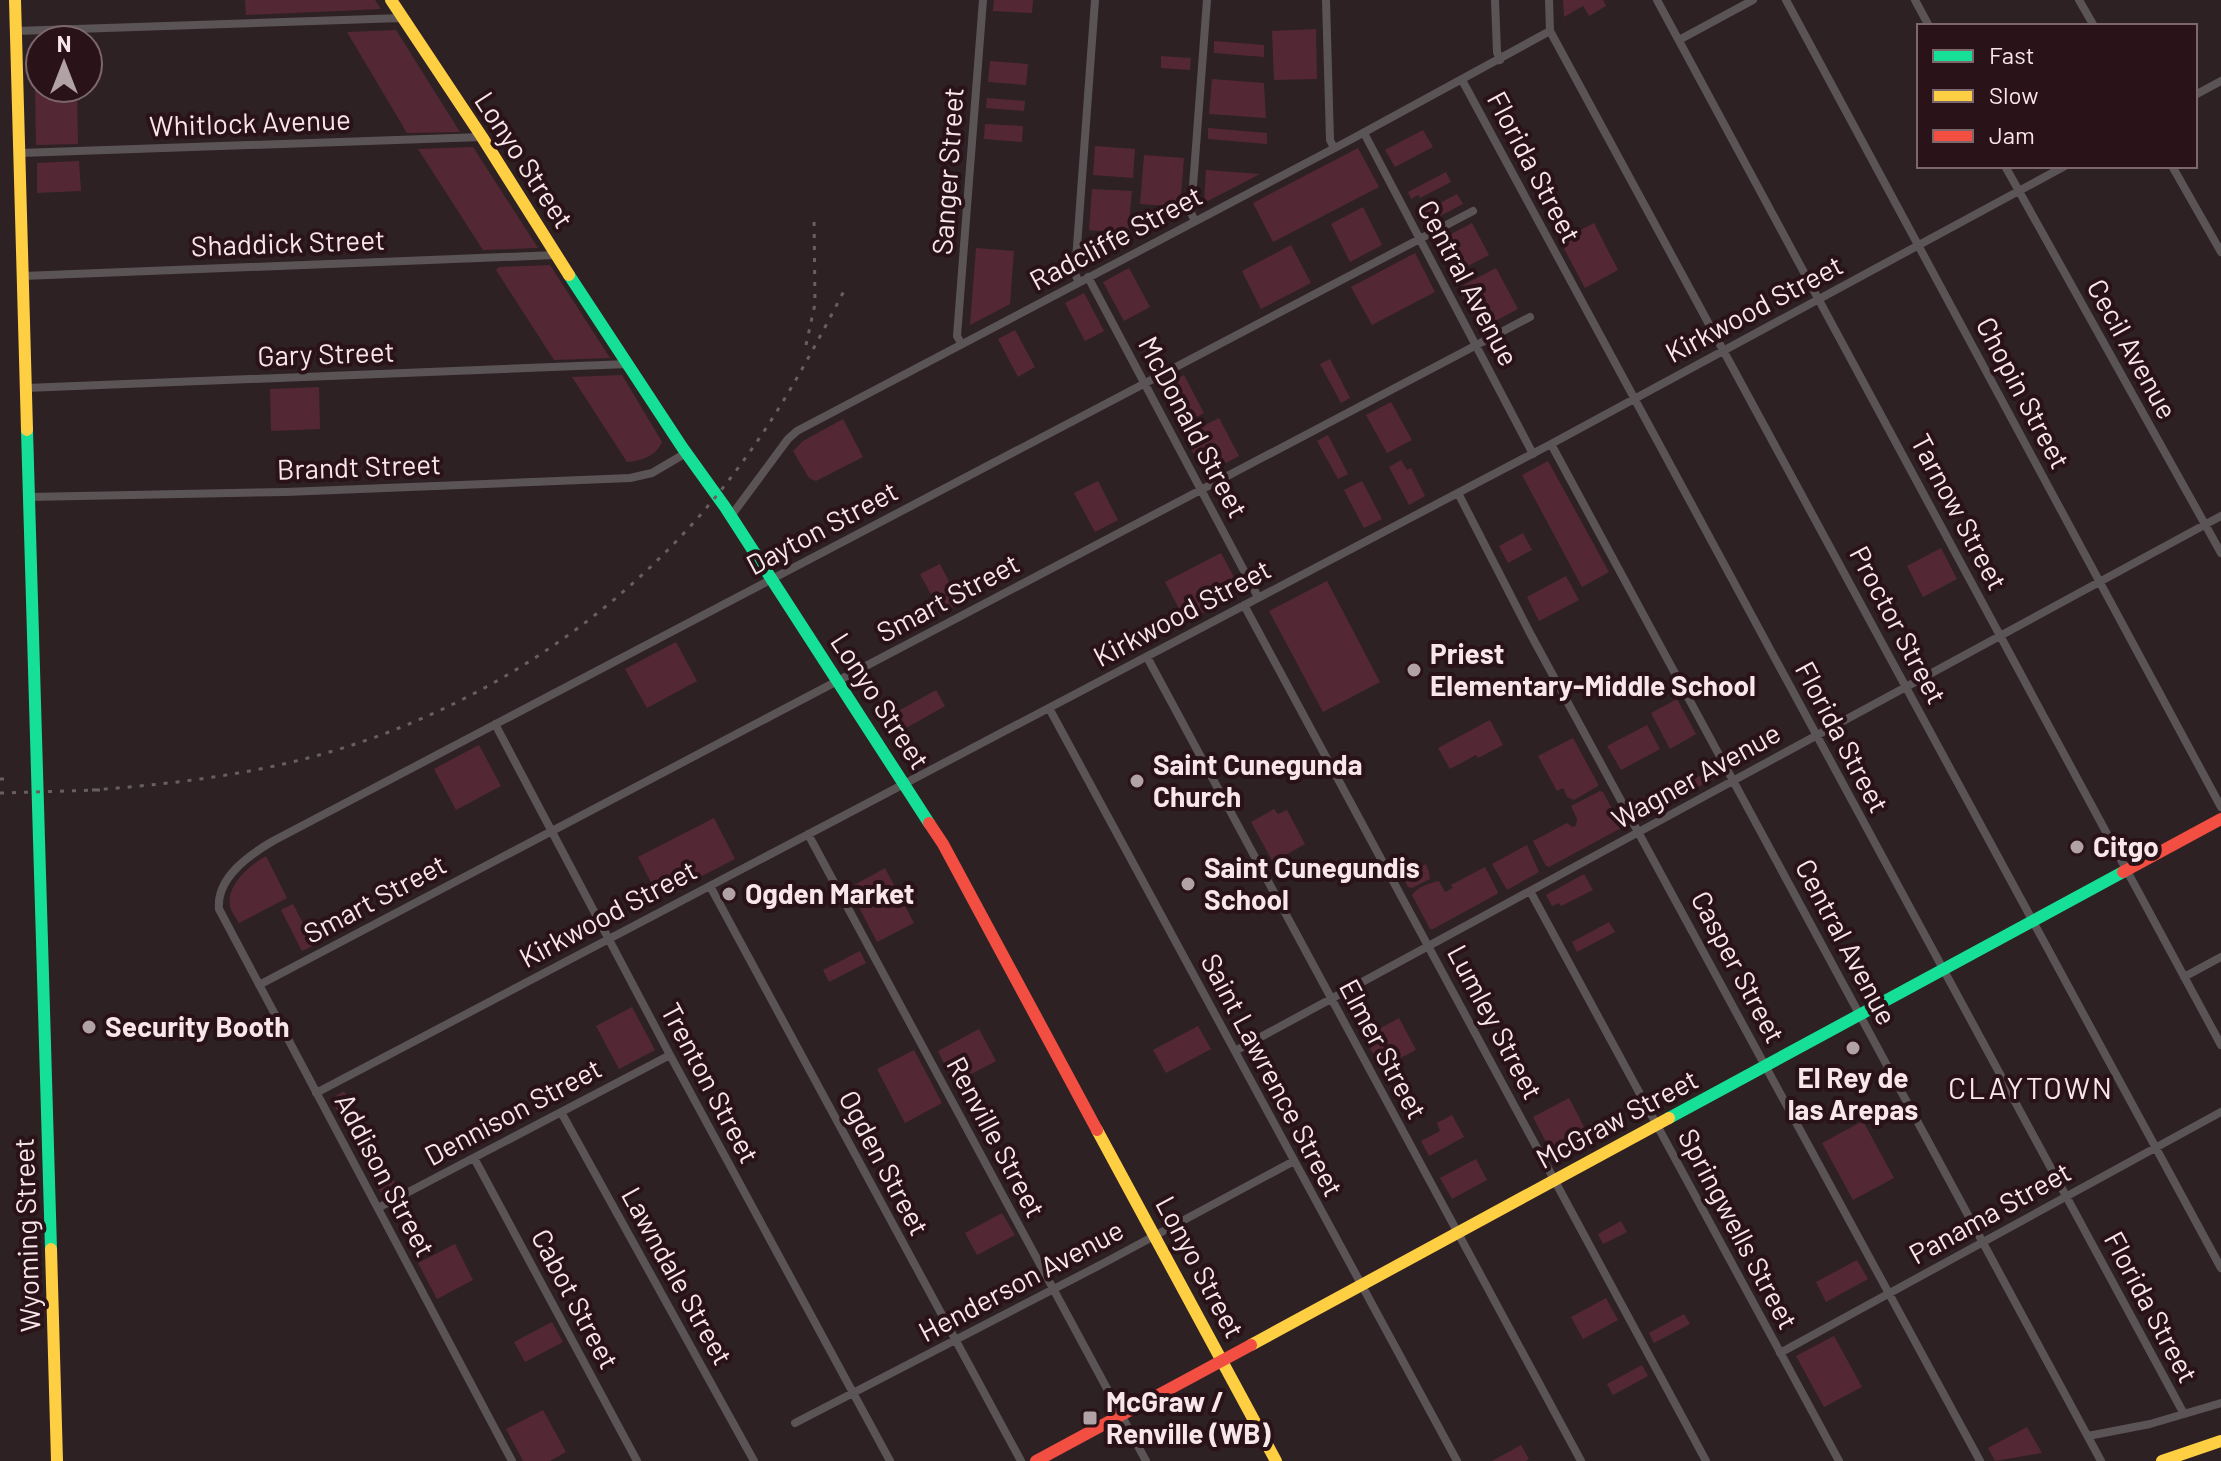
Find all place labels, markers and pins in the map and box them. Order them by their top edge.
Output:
place label: Priest Elementary‑Middle School [1430,636,1756,702]
marker: Priest Elementary‑Middle School [1405,661,1423,679]
place label: Saint Cunegunda Church [1153,747,1362,813]
marker: Saint Cunegunda Church [1128,772,1146,790]
place label: Citgo [2093,829,2159,863]
marker: Citgo [2068,838,2086,856]
place label: Saint Cunegundis School [1204,850,1420,916]
marker: Saint Cunegundis School [1179,875,1197,893]
place label: Ogden Market [745,876,915,910]
marker: Ogden Market [720,885,738,903]
place label: Security Booth [105,1009,290,1043]
marker: Security Booth [80,1018,98,1036]
marker: El Rey de las Arepas [1844,1039,1862,1057]
place label: El Rey de las Arepas [1788,1060,1918,1126]
place label: McGraw / Renville (WB) [1106,1384,1271,1450]
marker: McGraw / Renville (WB) [1081,1409,1099,1427]

